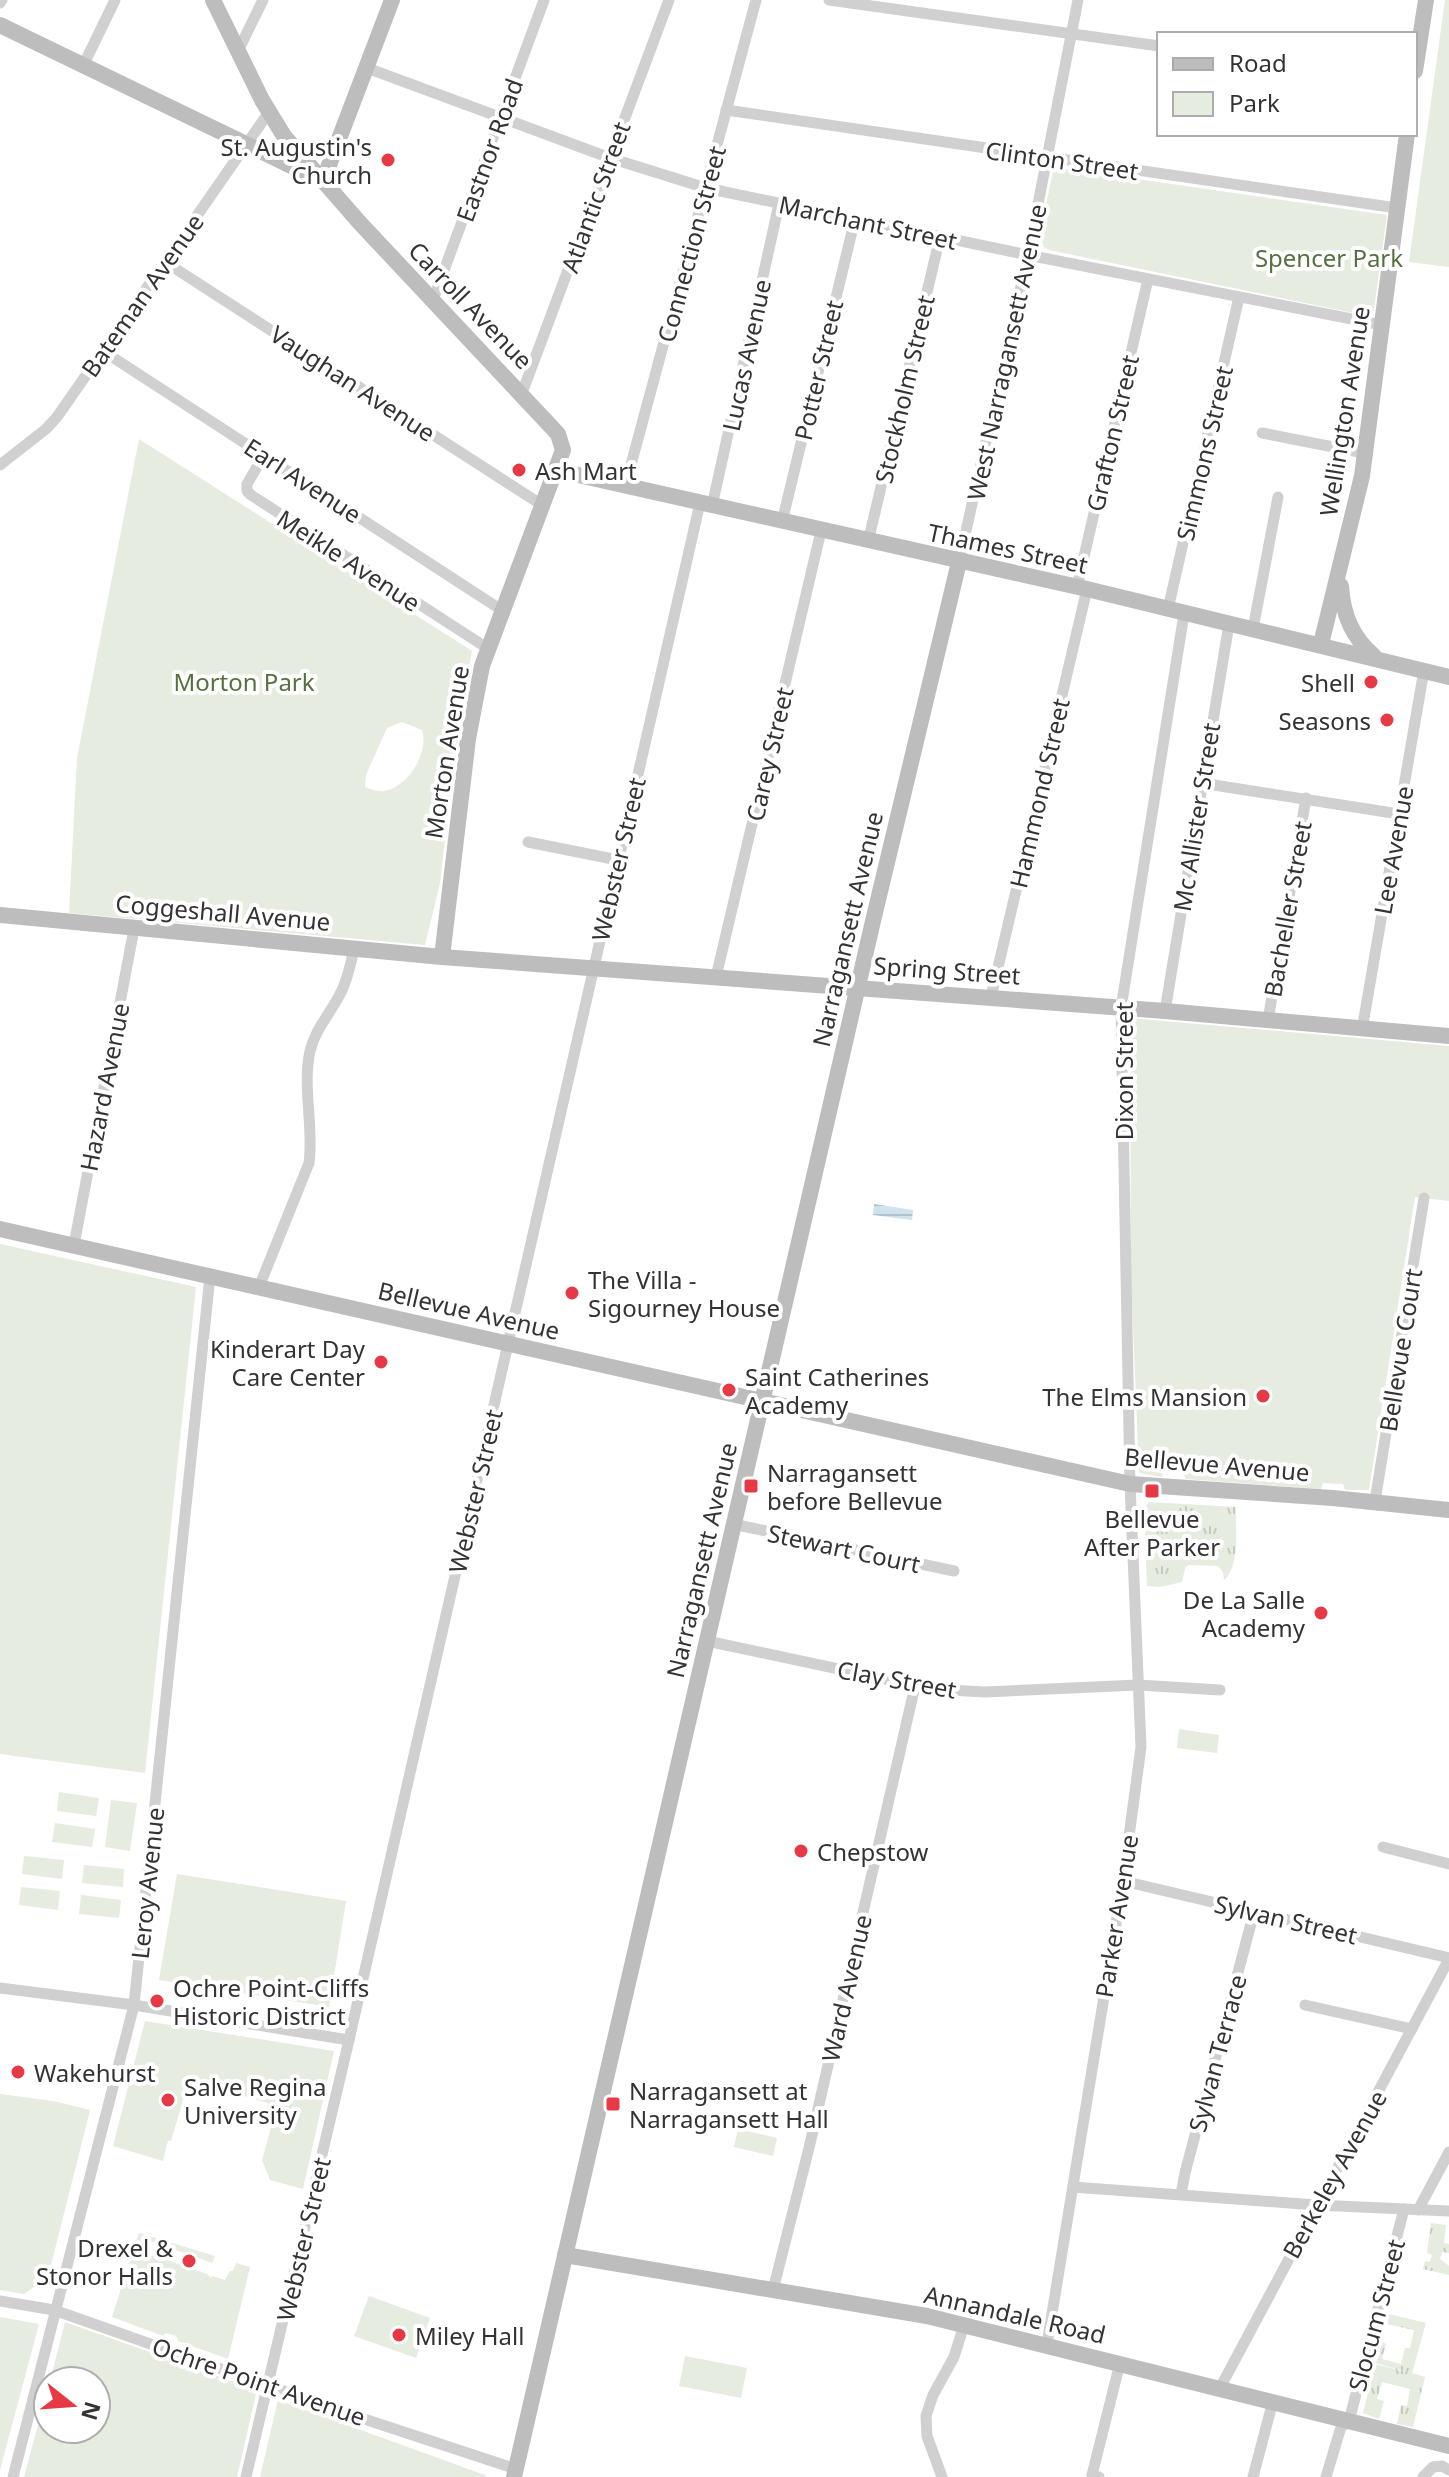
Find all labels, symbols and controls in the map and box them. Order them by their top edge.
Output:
legend [1157,32,1417,136]
text: Road [1229,46,1287,79]
street label: Eastnor Road [448,74,530,226]
text: Park [1229,86,1280,119]
street label: Atlantic Street [552,117,638,277]
place label: St. Augustin's Church [221,130,372,191]
street label: Clinton Street [984,133,1141,187]
street label: Connection Street [649,142,733,346]
marker: St. Augustin's Church [379,151,397,169]
street label: Marchant Street [776,187,960,257]
street label: West Narragansett Avenue [958,201,1054,503]
street label: Bateman Avenue [73,207,211,383]
street label: Carroll Avenue [402,234,540,376]
park label: Spencer Park [1255,241,1403,274]
street label: Lucas Avenue [714,276,778,434]
street label: Stockholm Street [866,291,942,486]
street label: Potter Street [786,296,850,443]
street label: Wellington Avenue [1311,304,1377,518]
street label: Vaughan Avenue [264,317,442,449]
street label: Grafton Street [1078,351,1146,515]
street label: Simmons Street [1168,362,1240,544]
street label: Earl Avenue [238,430,368,530]
place label: Ash Mart [535,454,637,487]
marker: Ash Mart [510,461,528,479]
street label: Meikle Avenue [271,501,427,619]
street label: Thames Street [925,515,1091,581]
street label: Morton Avenue [416,663,476,841]
park label: Morton Park [173,665,315,698]
place label: Shell [1301,666,1355,699]
marker: Shell [1362,673,1380,691]
street label: Carey Street [738,683,801,824]
street label: Hammond Street [1001,695,1077,891]
place label: Seasons [1278,704,1371,737]
marker: Seasons [1378,711,1396,729]
street label: Mc Allister Street [1165,720,1227,914]
street label: Webster Street [583,774,653,944]
street label: Lee Avenue [1365,783,1421,917]
street label: Narragansett Avenue [804,808,890,1050]
street label: Bacheller Street [1255,818,1319,1000]
street label: Coggeshall Avenue [114,886,332,938]
street label: Spring Street [873,948,1022,992]
street label: Hazard Avenue [72,1000,136,1174]
street label: Dixon Street [1107,1001,1140,1140]
place label: The Villa - Sigourney House [588,1263,780,1324]
street label: Bellevue Court [1371,1266,1429,1434]
street label: Bellevue Avenue [375,1273,563,1347]
marker: The Villa - Sigourney House [563,1284,581,1302]
place label: Kinderart Day Care Center [210,1332,366,1393]
marker: Kinderart Day Care Center [372,1353,390,1371]
place label: Saint Catherines Academy [745,1360,929,1421]
place label: The Elms Mansion [1042,1380,1247,1413]
marker: Saint Catherines Academy [720,1381,738,1399]
marker: The Elms Mansion [1254,1387,1272,1405]
street label: Webster Street [440,1406,510,1576]
street label: Narragansett Avenue [658,1439,744,1681]
street label: Bellevue Avenue [1123,1439,1311,1489]
place label: Narragansett before Bellevue [767,1456,942,1517]
marker: Narragansett before Bellevue [742,1477,760,1495]
marker: Bellevue After Parker [1143,1482,1161,1500]
place label: Bellevue After Parker [1084,1502,1220,1563]
street label: Stewart Court [765,1516,924,1580]
place label: De La Salle Academy [1183,1583,1306,1644]
marker: De La Salle Academy [1312,1604,1330,1622]
street label: Clay Street [835,1652,959,1706]
street label: Leroy Avenue [123,1806,171,1960]
street label: Parker Avenue [1087,1832,1145,2000]
place label: Chepstow [817,1835,928,1868]
marker: Chepstow [792,1842,810,1860]
street label: Sylvan Street [1211,1887,1361,1952]
street label: Ward Avenue [813,1911,879,2065]
place label: Ochre Point-Cliffs Historic District [173,1971,369,2032]
street label: Sylvan Terrace [1180,1971,1254,2135]
marker: Ochre Point-Cliffs Historic District [148,1992,166,2010]
place label: Wakehurst [34,2056,156,2089]
marker: Wakehurst [9,2063,27,2081]
place label: Salve Regina University [184,2070,327,2131]
place label: Narragansett at Narragansett Hall [629,2074,829,2135]
street label: Berkeley Avenue [1274,2084,1394,2264]
marker: Salve Regina University [159,2091,177,2109]
marker: Narragansett at Narragansett Hall [604,2095,622,2113]
street label: Webster Street [268,2154,338,2324]
place label: Drexel & Stonor Halls [36,2231,173,2292]
street label: Slocum Street [1340,2235,1412,2395]
marker: Drexel & Stonor Halls [180,2252,198,2270]
street label: Annandale Road [921,2277,1109,2351]
place label: Miley Hall [415,2319,524,2352]
marker: Miley Hall [390,2326,408,2344]
street label: Ochre Point Avenue [148,2329,370,2433]
north arrow [32,2365,112,2445]
text: N [75,2398,109,2424]

